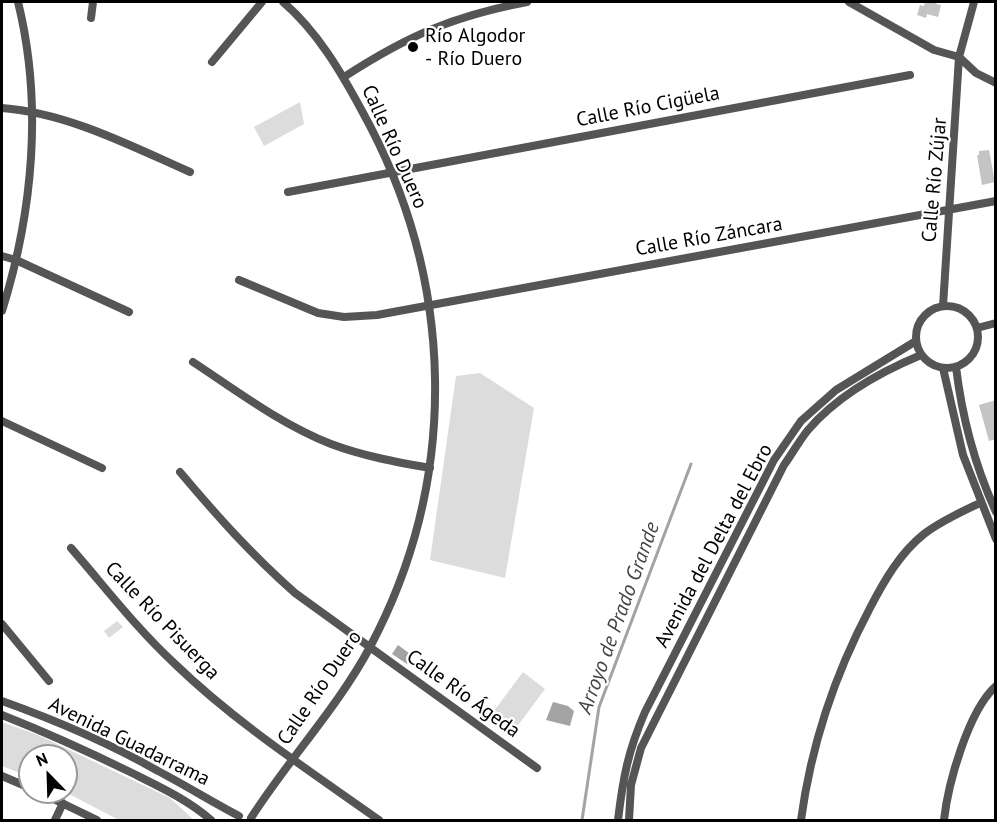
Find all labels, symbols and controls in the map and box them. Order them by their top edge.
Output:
place label: Río Algodor - Río Duero [425,24,525,71]
marker: Río Algodor - Río Duero [406,40,420,54]
street label: Calle Río Duero [356,81,432,213]
street label: Calle Río Cigüela [574,81,722,133]
street label: Calle Río Zújar [918,117,952,243]
street label: Calle Río Záncara [634,212,784,262]
street label: Avenida del Delta del Ebro [650,440,778,652]
water label: Arroyo de Prado Grande [573,519,665,717]
street label: Calle Río Pisuerga [100,557,224,685]
street label: Calle Río Duero [273,626,367,750]
street label: Calle Río Ágeda [402,645,524,743]
street label: Avenida Guadarrama [45,693,213,791]
north arrow [18,744,78,804]
text: N [33,748,50,771]

